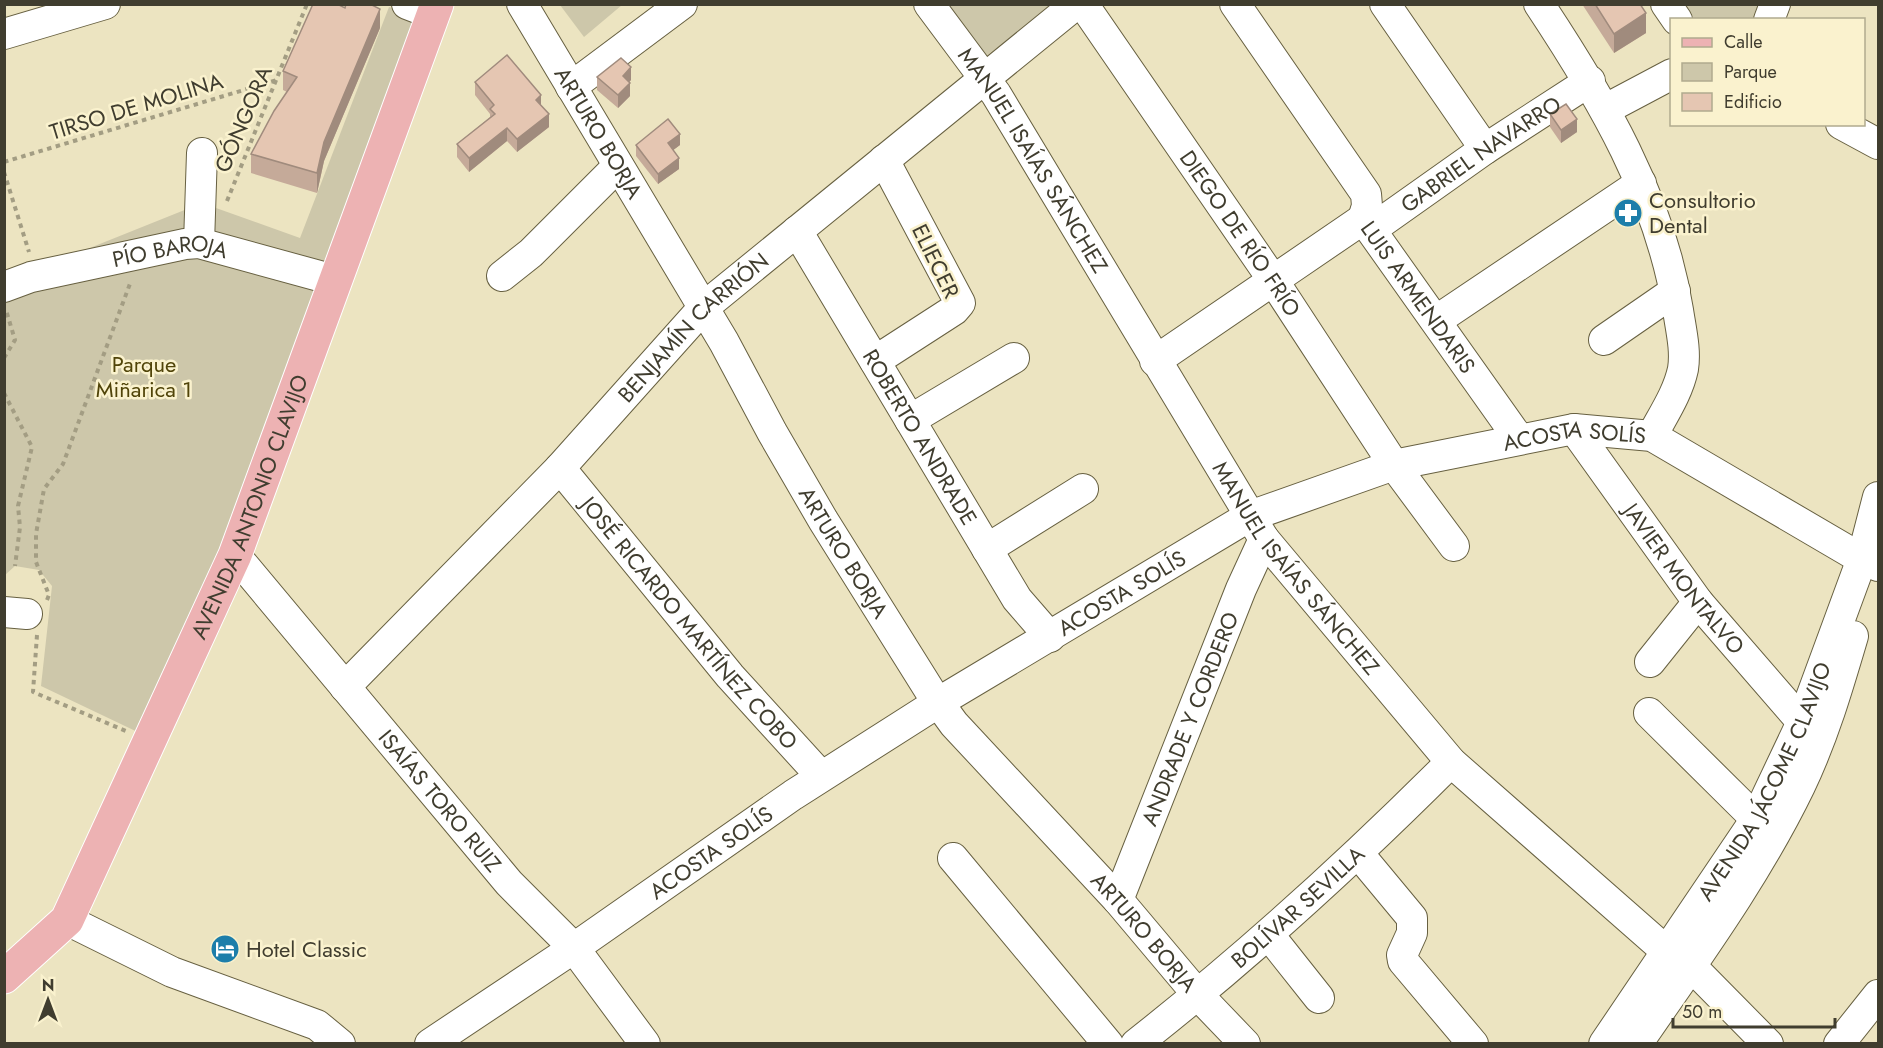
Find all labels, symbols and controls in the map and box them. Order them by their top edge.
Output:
legend [1670,18,1865,126]
text: Calle [1724,29,1763,55]
street label: MANUEL ISAÍAS SÁNCHEZ [951,41,1116,279]
text: Parque [1724,59,1777,85]
street label: GÓNGORA [206,60,280,177]
street label: ARTURO BORJA [547,61,651,205]
street label: TIRSO DE MOLINA [45,64,227,148]
street label: GABRIEL NAVARRO [1394,88,1567,220]
text: Edificio [1724,89,1782,115]
street label: DIEGO DE RÍO FRÍO [1172,144,1309,323]
place label: Consultorio Dental [1649,184,1756,241]
pharmacy icon: Consultorio Dental [1612,197,1644,229]
street label: LUIS ARMENDARIS [1353,214,1483,380]
street label: ELIECER [904,218,968,304]
street label: PÍO BAROJA [109,226,232,275]
street label: BENJAMÍN CARRIÓN [610,245,775,409]
street label: ROBERTO ANDRADE [855,343,985,531]
park label: Parque Miñarica 1 [96,348,192,405]
street label: AVENIDA ANTONIO CLAVIJO [183,370,316,644]
street label: ACOSTA SOLÍS [1500,413,1647,459]
street label: MANUEL ISAÍAS SÁNCHEZ [1205,455,1387,682]
street label: ARTURO BORJA [791,481,897,625]
street label: JOSÉ RICARDO MARTÍNEZ COBO [572,487,805,757]
street label: JAVIER MONTALVO [1614,494,1752,661]
street label: ACOSTA SOLÍS [1051,542,1192,644]
street label: ANDRADE Y CORDERO [1133,607,1246,830]
street label: AVENIDA JÁCOME CLAVIJO [1689,657,1839,907]
street label: ISAÍAS TORO RUIZ [371,722,509,879]
street label: ACOSTA SOLÍS [642,798,779,907]
street label: BOLÍVAR SEVILLA [1224,838,1372,976]
street label: ARTURO BORJA [1084,865,1205,999]
hotel icon: Hotel Classic [209,933,241,965]
place label: Hotel Classic [246,933,367,965]
north arrow [18,970,78,1030]
text: N [42,974,54,997]
scale bar [1673,991,1835,1029]
text: 50 m [1682,999,1722,1025]

